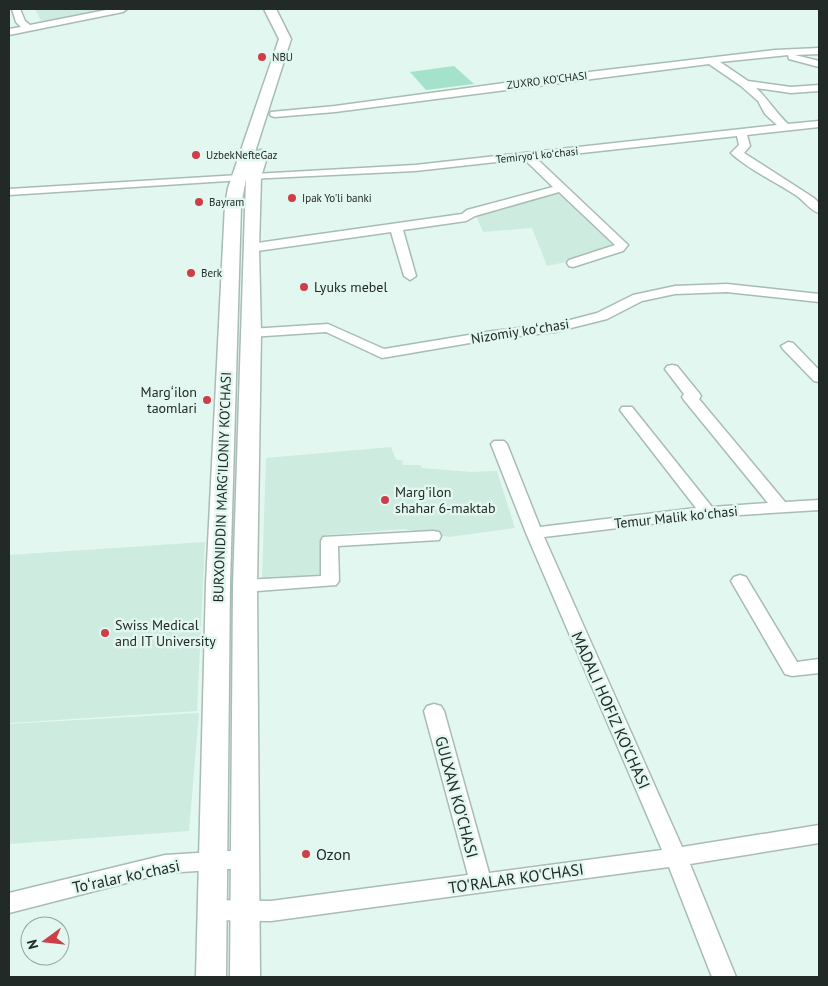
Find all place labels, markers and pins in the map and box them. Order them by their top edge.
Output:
place label: NBU [272,50,293,64]
marker: NBU [256,51,268,63]
place label: UzbekNefteGaz [206,148,278,162]
marker: UzbekNefteGaz [190,149,202,161]
place label: Ipak Yo'li banki [302,191,372,205]
marker: Ipak Yo'li banki [286,192,298,204]
place label: Bayram [209,195,244,209]
marker: Bayram [193,196,205,208]
place label: Berk [201,266,223,280]
marker: Berk [185,267,197,279]
place label: Lyuks mebel [314,278,388,296]
marker: Lyuks mebel [298,281,310,293]
place label: Margʻilon taomlari [141,383,197,417]
marker: Margʻilon taomlari [201,394,213,406]
place label: Marg'ilon shahar 6-maktab [395,483,496,517]
marker: Marg'ilon shahar 6-maktab [379,494,391,506]
place label: Swiss Medical and IT University [115,616,216,650]
marker: Swiss Medical and IT University [99,627,111,639]
place label: Ozon [316,844,351,864]
marker: Ozon [300,848,312,860]

